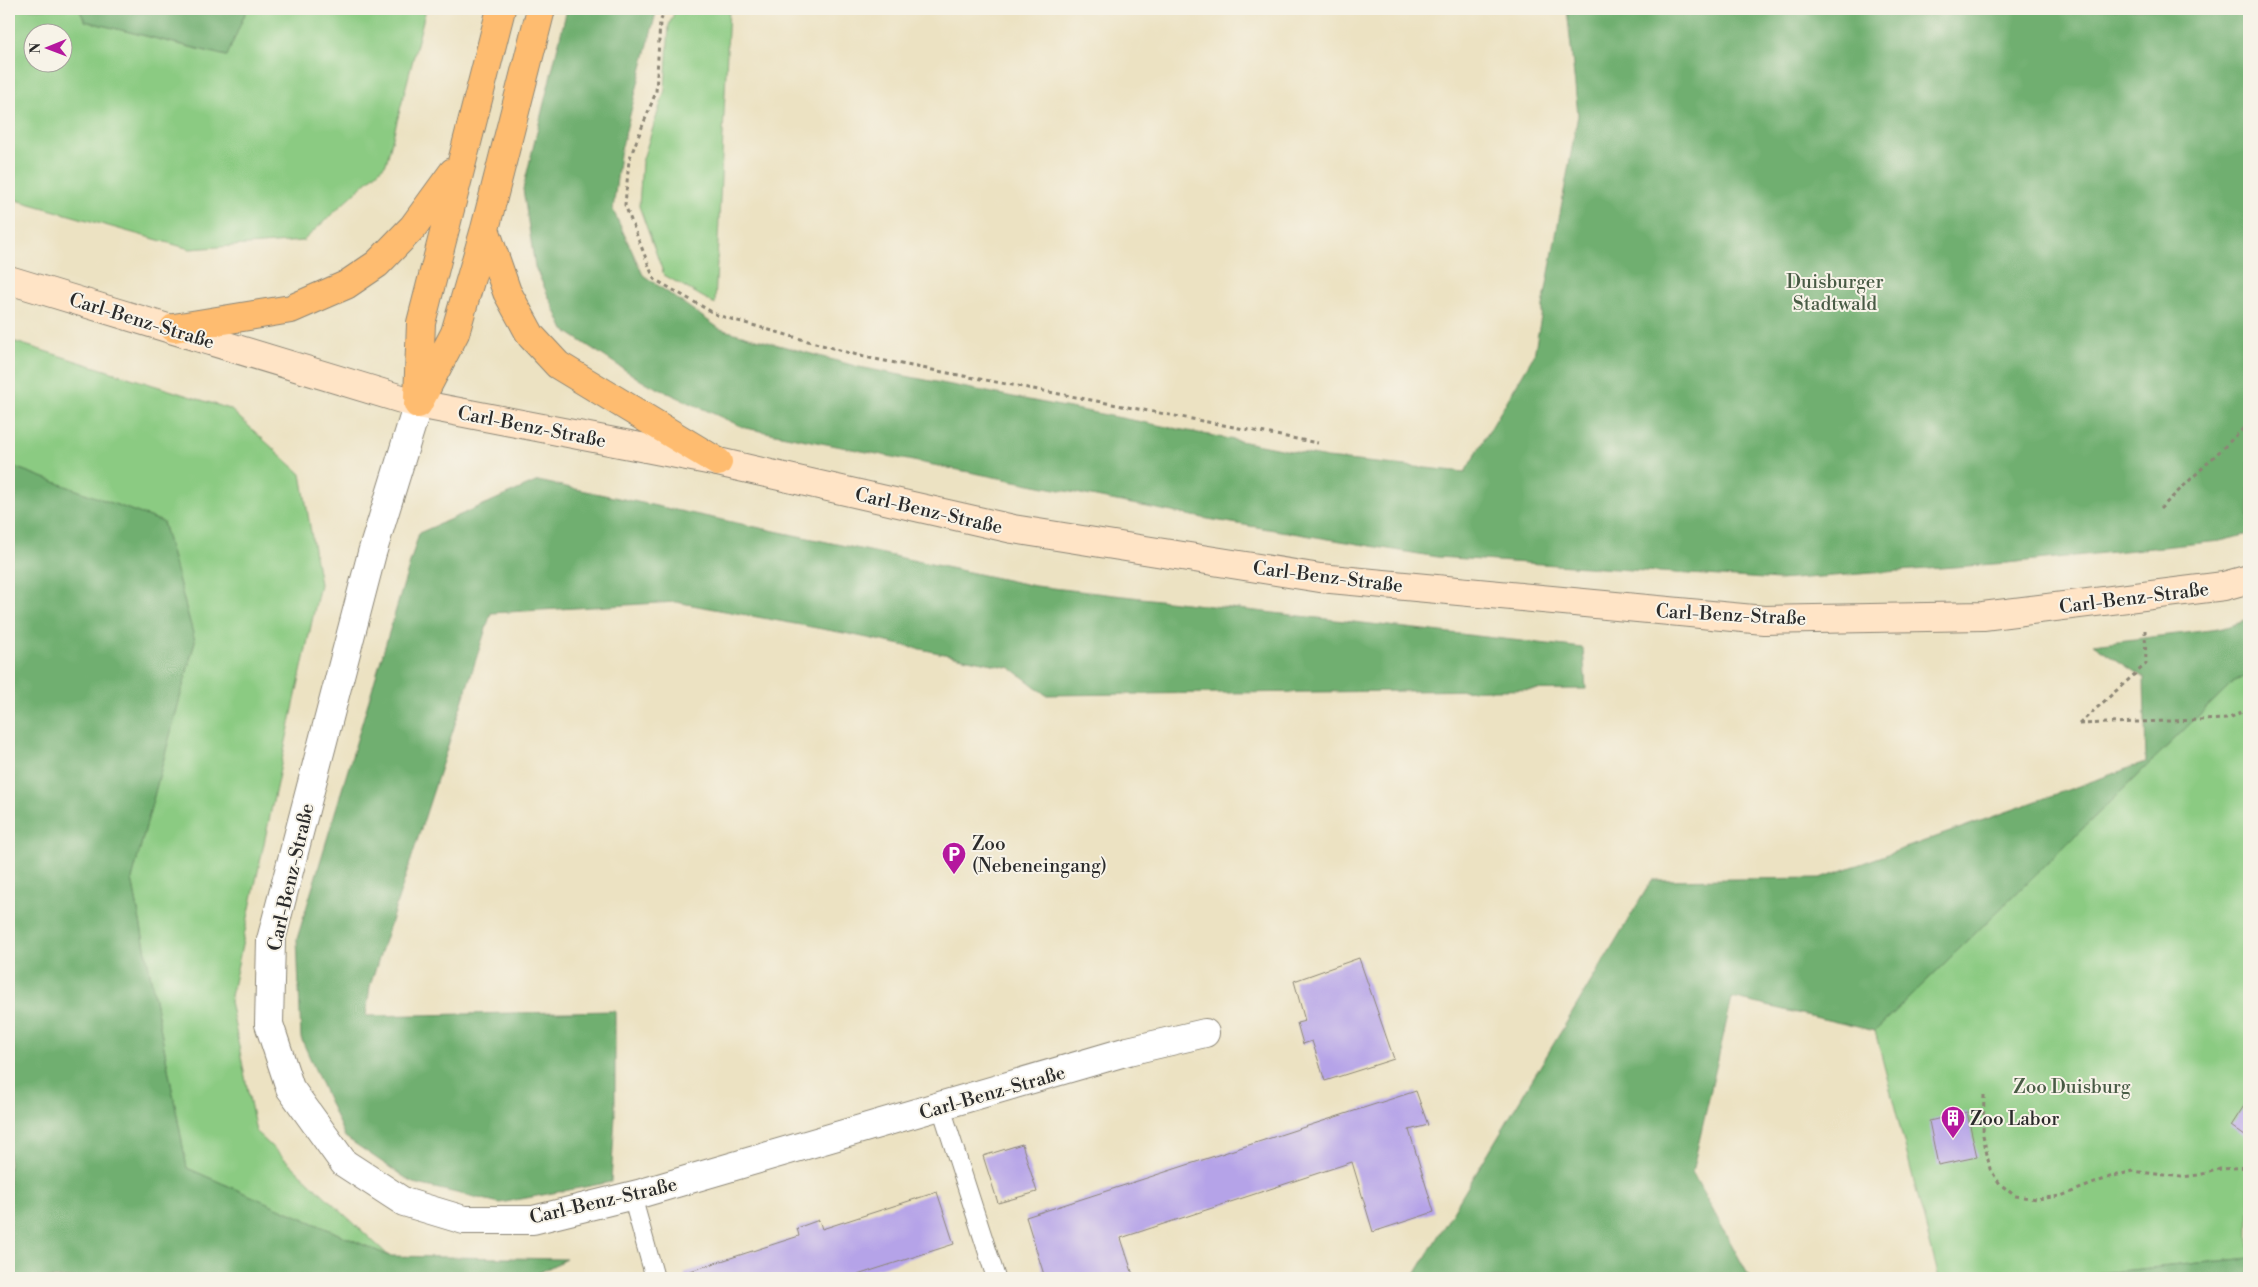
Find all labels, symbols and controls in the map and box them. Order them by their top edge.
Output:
north arrow [22,22,72,72]
text: N [27,43,45,54]
park label: Duisburger Stadtwald [1786,270,1884,316]
street label: Carl-Benz-Straße [66,287,217,354]
street label: Carl-Benz-Straße [456,401,608,453]
street label: Carl-Benz-Straße [853,482,1005,540]
street label: Carl-Benz-Straße [1252,556,1404,598]
street label: Carl-Benz-Straße [2058,577,2210,619]
street label: Carl-Benz-Straße [1655,599,1807,631]
street label: Carl-Benz-Straße [262,801,320,953]
place label: Zoo (Nebeneingang) [972,832,1107,878]
parking icon: Zoo (Nebeneingang) [941,841,967,875]
street label: Carl-Benz-Straße [917,1061,1068,1125]
park label: Zoo Duisburg [2013,1075,2131,1099]
building icon: Zoo Labor [1940,1105,1966,1139]
place label: Zoo Labor [1970,1107,2060,1131]
street label: Carl-Benz-Straße [527,1172,679,1230]

